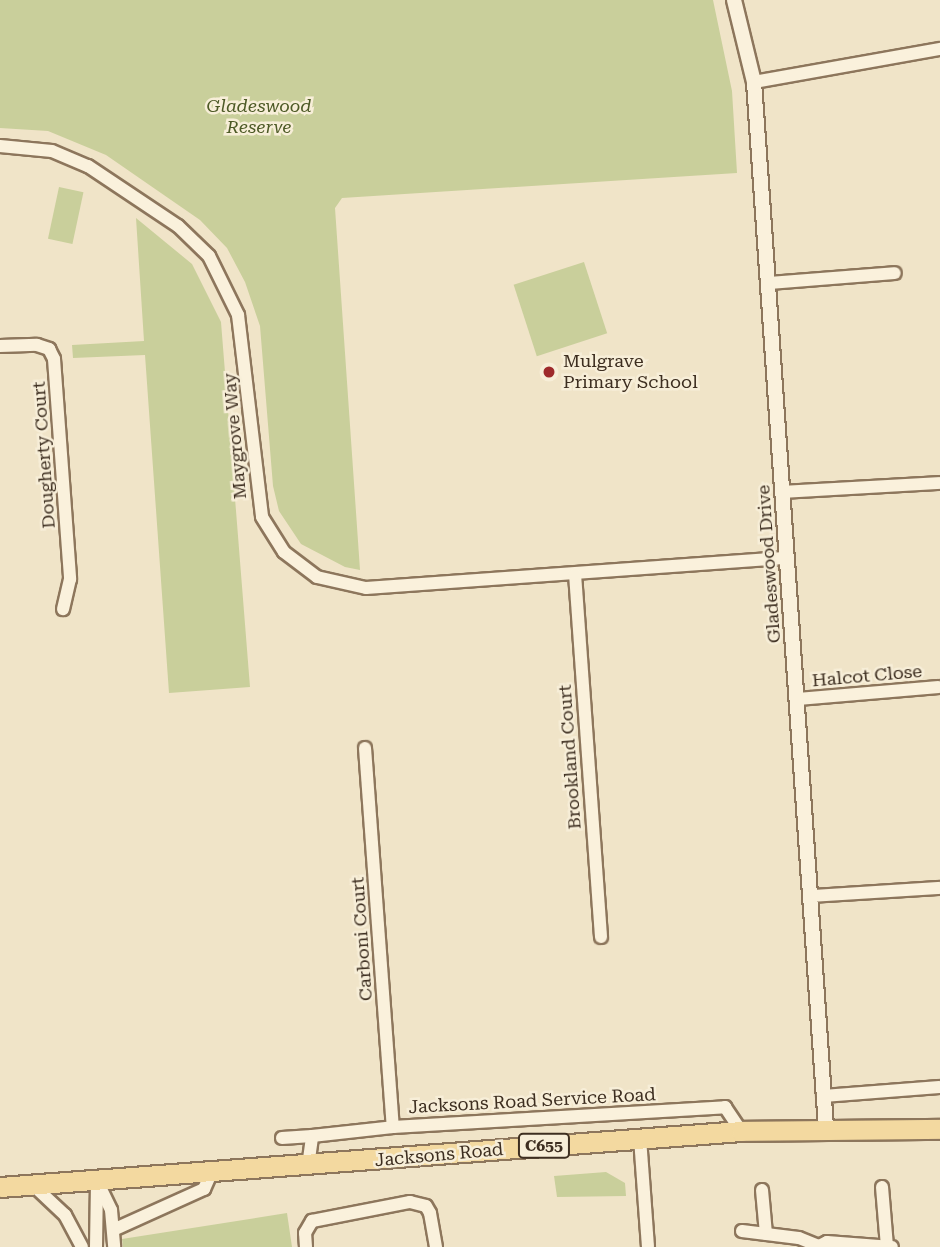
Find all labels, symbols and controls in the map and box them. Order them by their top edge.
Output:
park label: Gladeswood Reserve [207,96,311,138]
place label: Mulgrave Primary School [563,351,698,394]
marker: Mulgrave Primary School [541,364,557,380]
street label: Maygrove Way [219,372,251,500]
street label: Dougherty Court [28,381,60,529]
street label: Gladeswood Drive [753,484,785,644]
street label: Halcot Close [811,660,923,692]
street label: Brookland Court [554,684,586,830]
street label: Carboni Court [347,876,377,1002]
street label: Jacksons Road Service Road [408,1084,656,1118]
road number: C655 [518,1134,570,1158]
street label: Jacksons Road [374,1139,504,1171]

